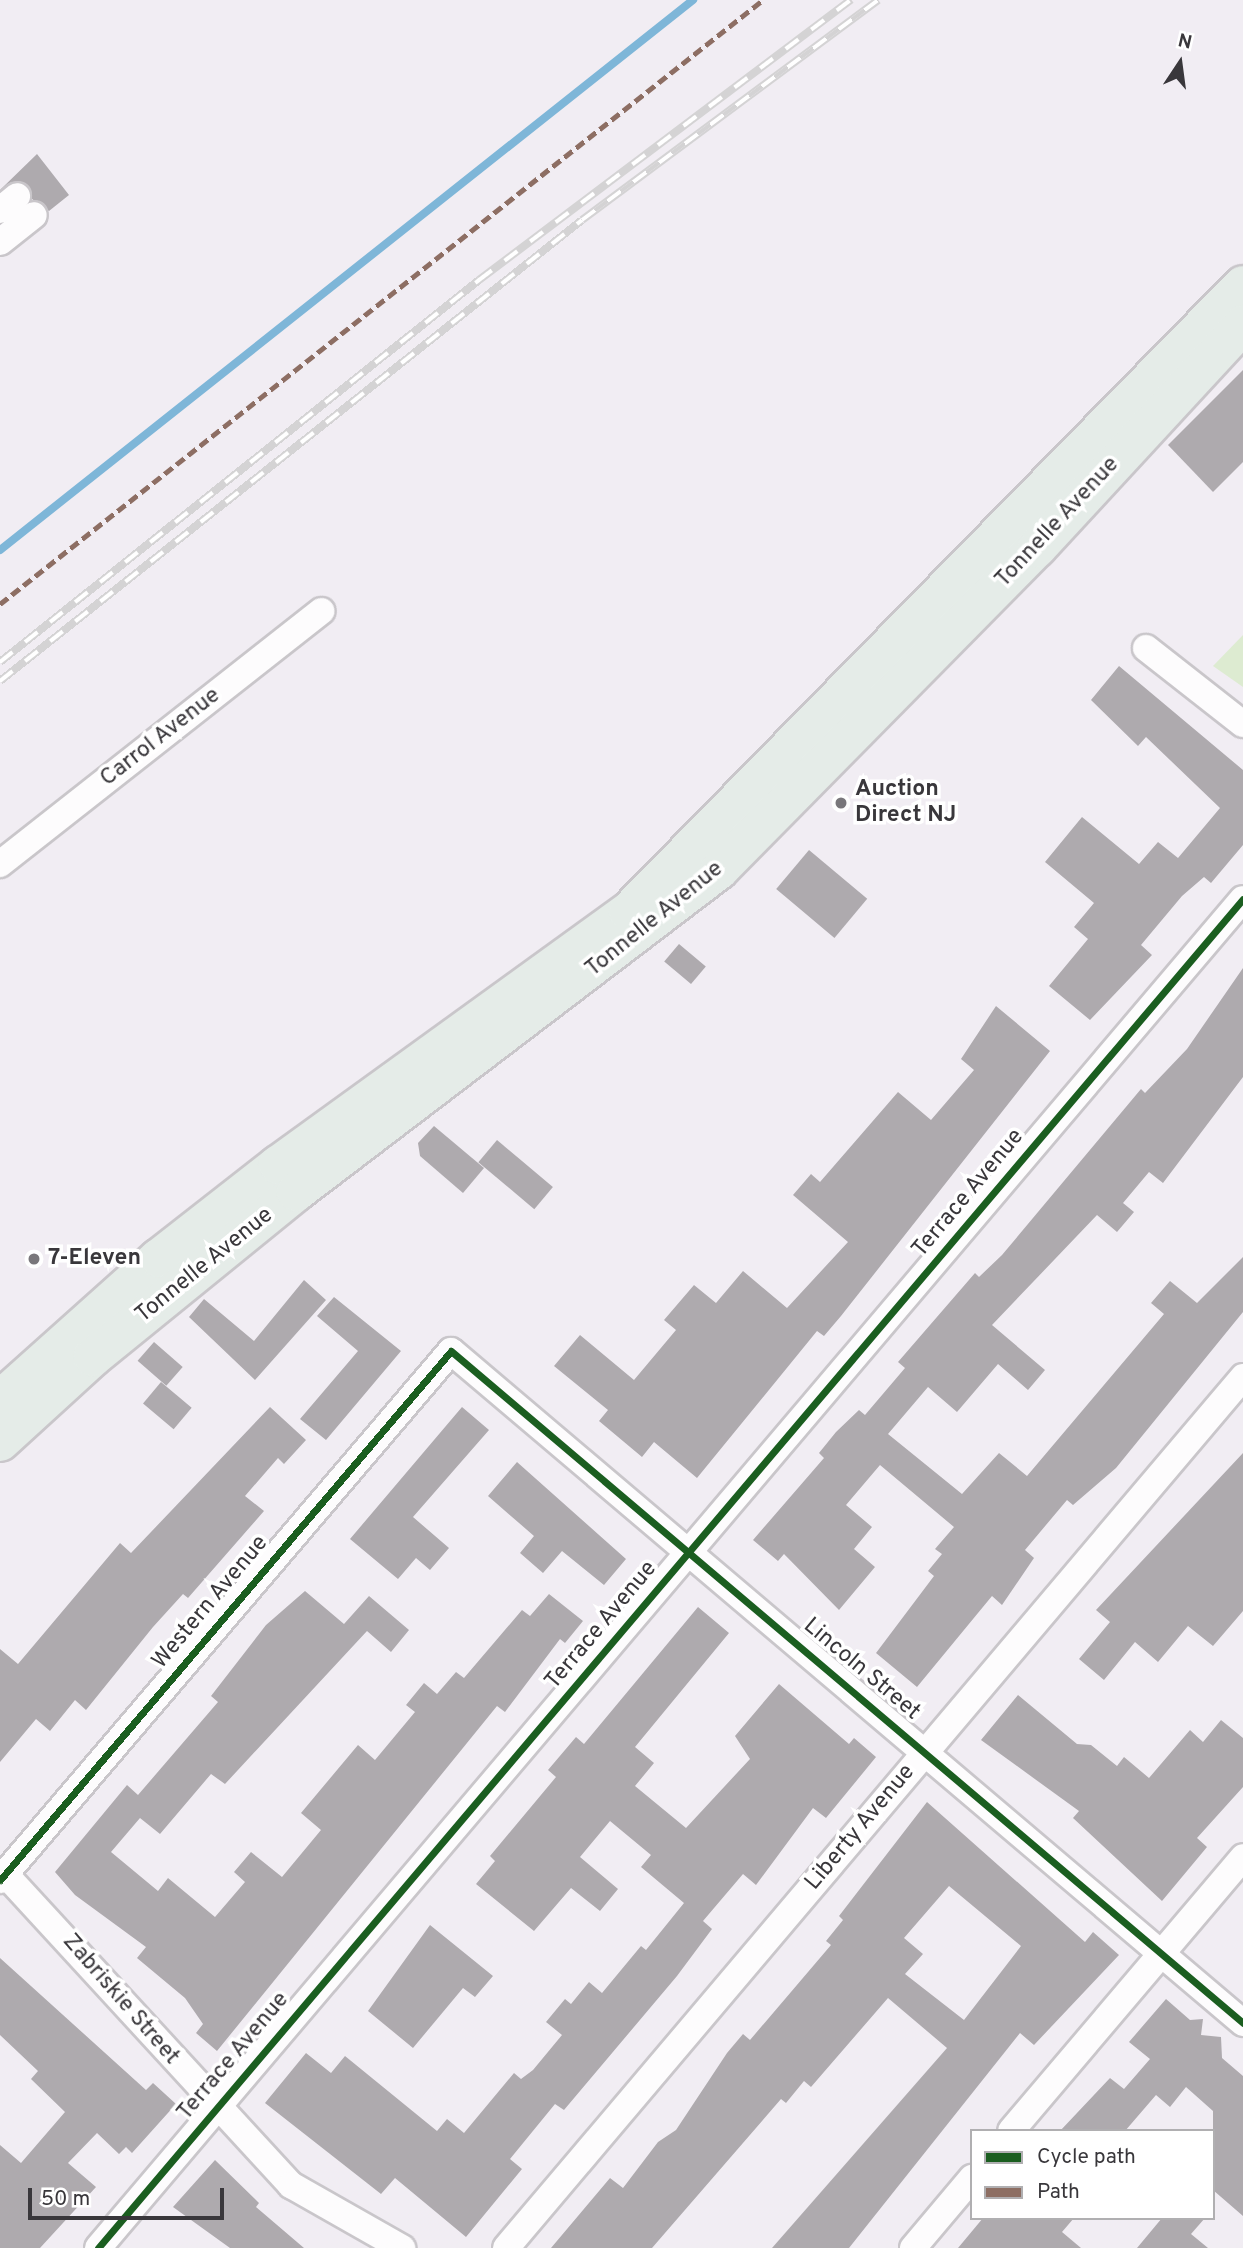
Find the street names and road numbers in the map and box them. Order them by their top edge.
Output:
street label: Tonnelle Avenue [990,452,1126,594]
street label: Carrol Avenue [95,682,227,794]
street label: Tonnelle Avenue [580,856,730,984]
street label: Terrace Avenue [907,1124,1031,1264]
street label: Tonnelle Avenue [130,1202,280,1330]
street label: Western Avenue [147,1530,275,1676]
street label: Terrace Avenue [540,1556,664,1696]
street label: Lincoln Street [797,1613,925,1727]
street label: Liberty Avenue [800,1759,922,1897]
street label: Zabriskie Street [56,1929,184,2071]
street label: Terrace Avenue [172,1987,296,2127]

